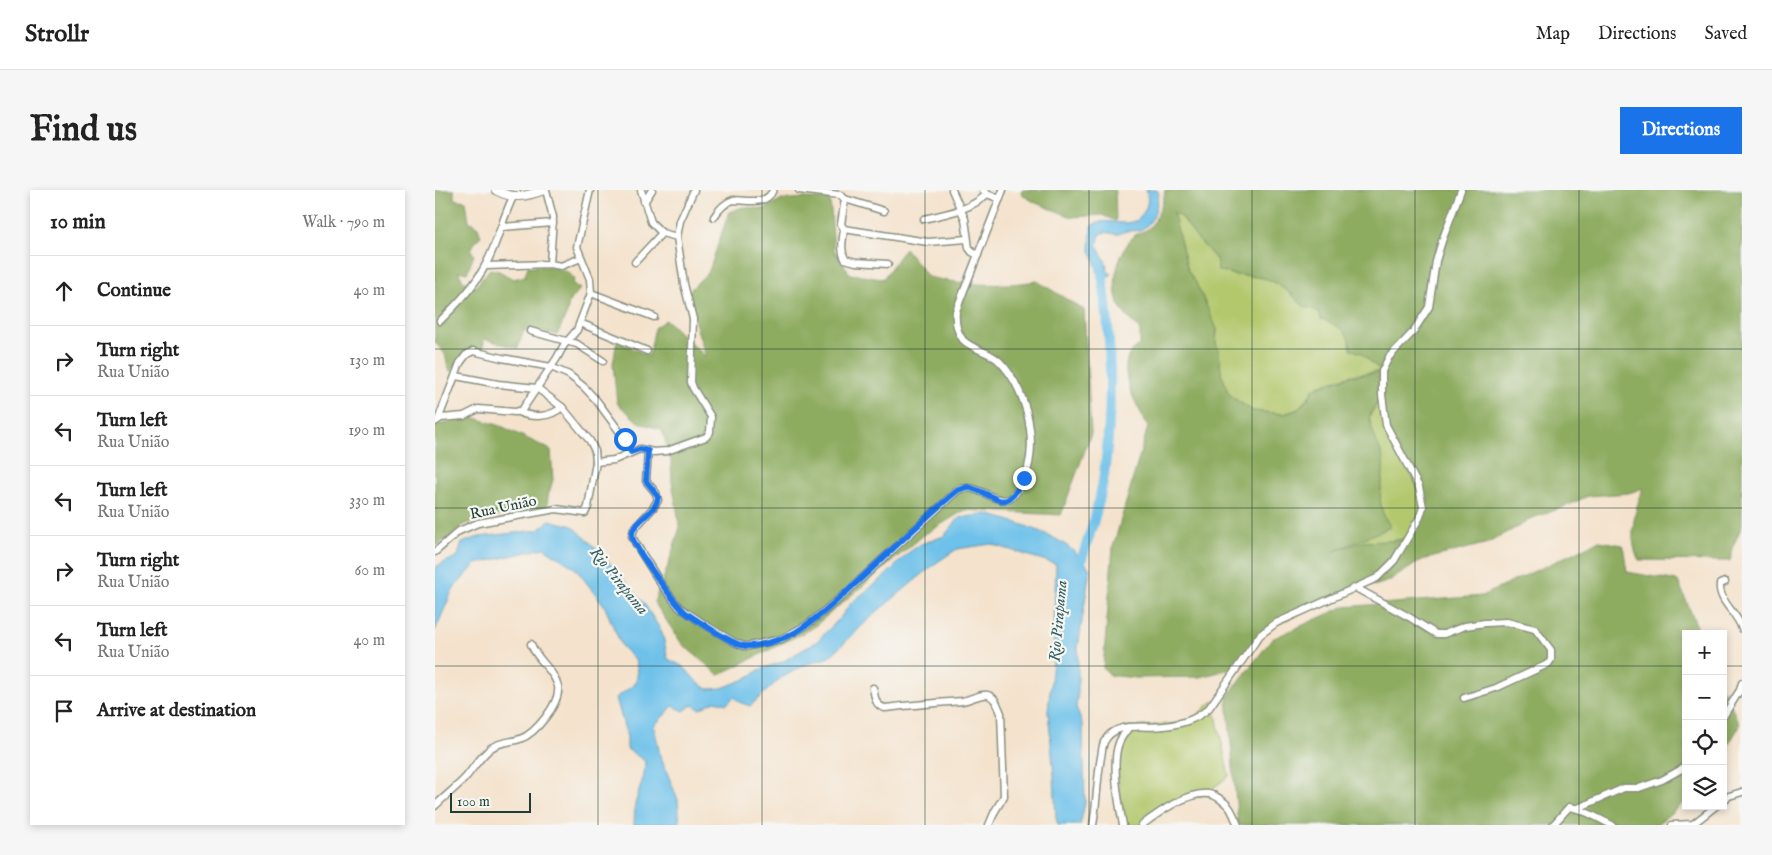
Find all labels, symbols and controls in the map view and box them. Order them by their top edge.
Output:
text: Strollr [25,19,89,50]
text: Map [1536,23,1570,46]
text: Directions [1598,23,1676,46]
text: Saved [1704,23,1747,46]
button: Directions [1620,107,1742,154]
text: Find us [30,108,137,153]
text: 10 min [50,209,106,236]
text: Walk · 790 m [302,213,385,233]
icon: ahead [50,277,78,305]
text: Continue [97,279,171,303]
text: 40 m [353,281,385,301]
text: Turn right [97,339,179,363]
icon: right [50,347,78,375]
text: 130 m [349,351,385,371]
text: Rua União [97,363,169,383]
text: Turn left [97,409,168,433]
icon: left [50,417,78,445]
text: 190 m [348,421,385,441]
route start [614,428,637,451]
text: Rua União [97,433,169,453]
route end [1013,467,1036,490]
text: Turn left [97,479,168,503]
icon: left [50,487,78,515]
text: 330 m [349,491,385,511]
street label: Rua União [468,491,538,524]
text: Rua União [97,503,169,523]
water label: Rio Pirapama [585,543,652,619]
text: Turn right [97,549,179,573]
icon: right [50,557,78,585]
text: 60 m [355,561,385,581]
text: Rua União [97,573,169,593]
water label: Rio Pirapama [1045,579,1073,663]
text: Turn left [97,619,168,643]
icon: left [50,627,78,655]
map controls [1682,630,1727,810]
button: + [1682,630,1727,675]
text: 40 m [353,631,385,651]
text: Rua União [97,643,169,663]
button: − [1682,675,1727,720]
icon: arrive [50,697,78,725]
text: Arrive at destination [97,699,256,723]
button: locate [1682,720,1727,765]
button: layers [1682,765,1727,810]
scale bar [450,790,531,813]
text: 100 m [457,793,490,811]

